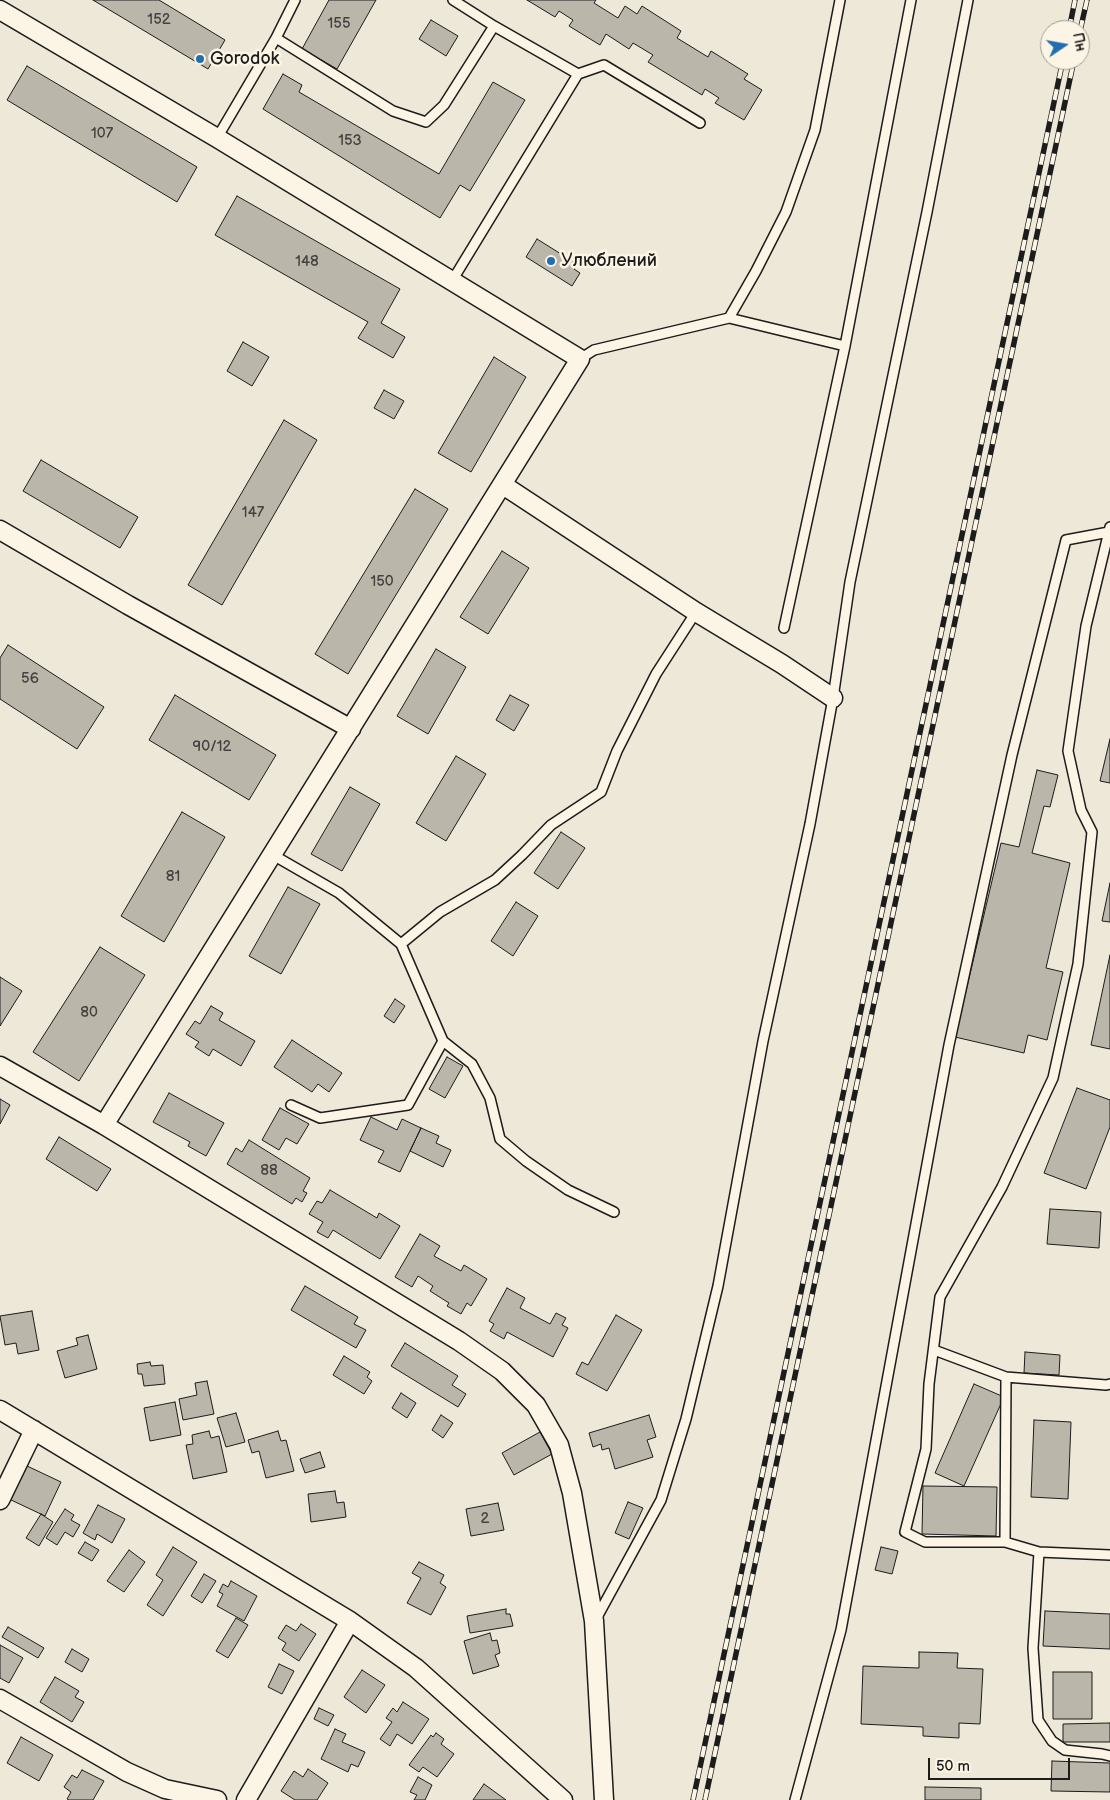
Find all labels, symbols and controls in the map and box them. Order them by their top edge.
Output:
house number: 152 [147,11,171,29]
house number: 155 [328,15,350,33]
north arrow [1040,20,1090,70]
text: Пн [1069,31,1089,53]
place label: Gorodok [210,48,279,70]
marker: Gorodok [194,53,206,65]
house number: 107 [91,125,113,143]
house number: 153 [338,132,362,150]
place label: Улюблений [561,250,657,272]
house number: 148 [295,253,319,271]
marker: Улюблений [545,255,557,267]
house number: 147 [242,504,264,522]
house number: 150 [370,573,394,591]
house number: 56 [21,670,39,688]
house number: 90/12 [193,738,231,756]
house number: 81 [166,868,180,886]
house number: 80 [80,1004,98,1022]
house number: 88 [260,1162,278,1180]
house number: 2 [481,1510,489,1528]
scale bar [930,1748,1072,1780]
text: 50 m [936,1757,970,1776]

